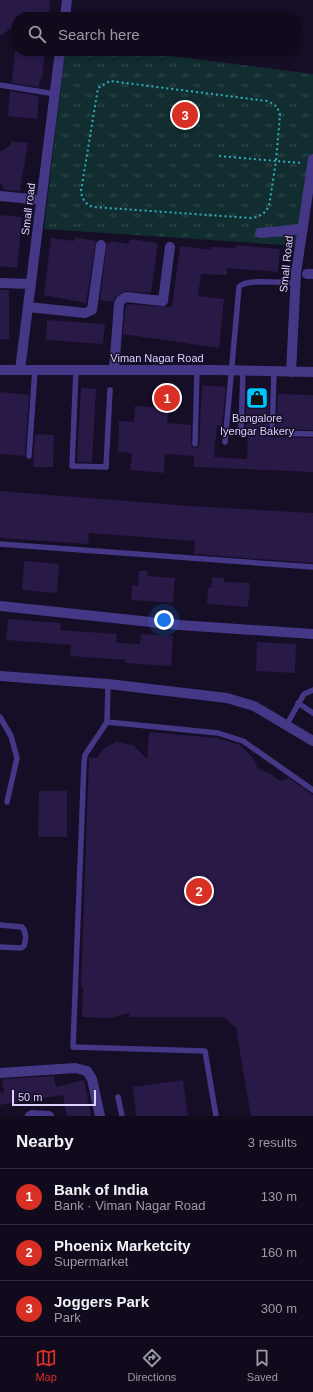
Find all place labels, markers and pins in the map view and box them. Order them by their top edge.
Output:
pin: 3 [172,100,198,130]
pin: 1 [154,383,180,413]
shop icon: Bangalore Iyengar Bakery [244,385,270,411]
place label: Bangalore Iyengar Bakery [220,412,294,437]
pin: 2 [186,876,212,906]

